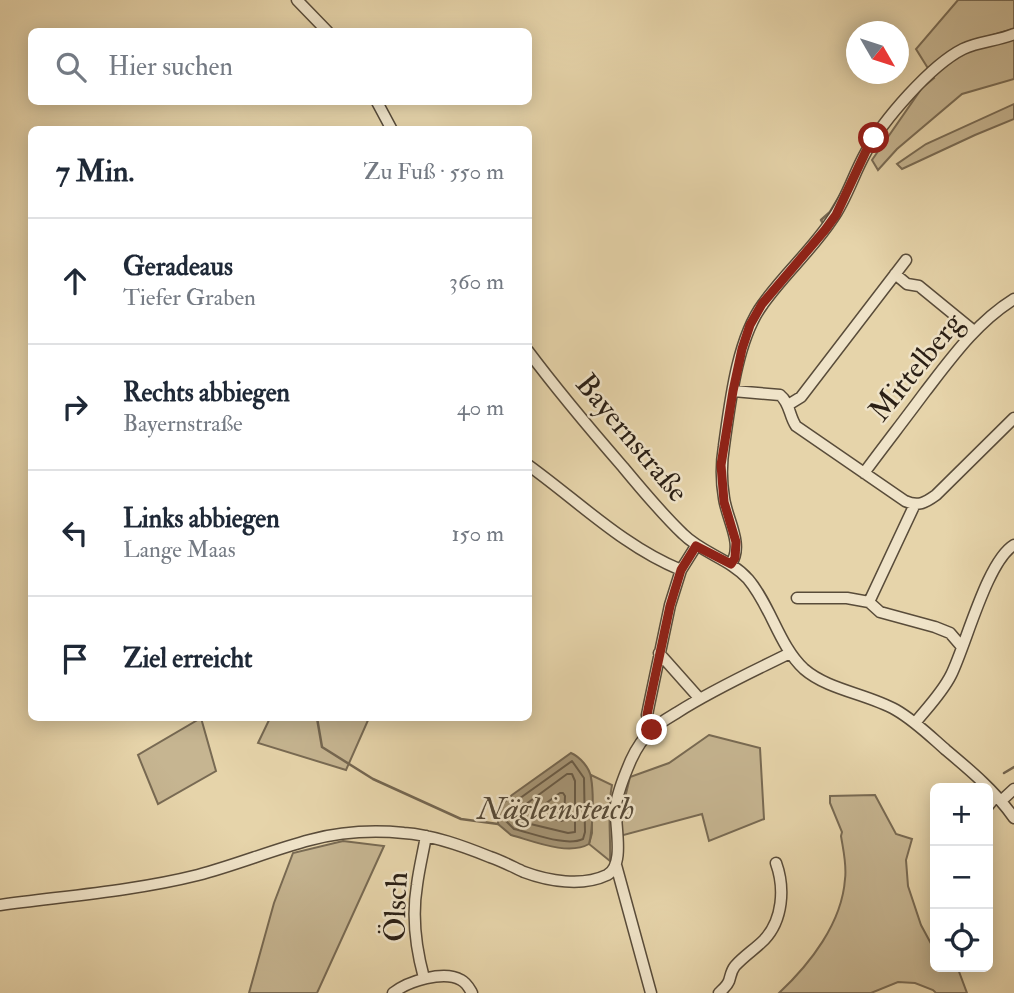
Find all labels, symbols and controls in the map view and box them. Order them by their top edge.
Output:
north arrow [846,21,909,84]
search box [28,28,532,105]
icon: search [52,48,90,86]
text: Hier suchen [108,51,233,83]
route start [858,122,889,153]
text: 7 Min. [56,153,134,190]
text: Zu Fuß · 550 m [363,157,504,186]
text: Geradeaus [123,251,233,283]
icon: ahead [56,262,94,300]
text: 360 m [449,267,504,296]
text: Tiefer Graben [123,283,256,312]
street label: Mittelberg [861,304,972,429]
street label: Bayernstraße [568,366,696,510]
text: Rechts abbiegen [123,377,290,409]
icon: right [56,388,94,426]
text: 40 m [457,393,504,422]
text: Bayernstraße [123,409,243,438]
text: Links abbiegen [123,503,280,535]
icon: left [56,514,94,552]
text: 150 m [451,519,504,548]
text: Lange Maas [123,535,236,564]
icon: arrive [56,640,94,678]
text: Ziel erreicht [123,643,253,675]
route end [636,714,667,745]
map controls [930,783,993,972]
button: + [930,783,993,846]
water label: Nägleinsteich [476,789,634,829]
button: − [930,846,993,909]
street label: Ölsch [376,871,416,943]
button: locate [930,909,993,972]

